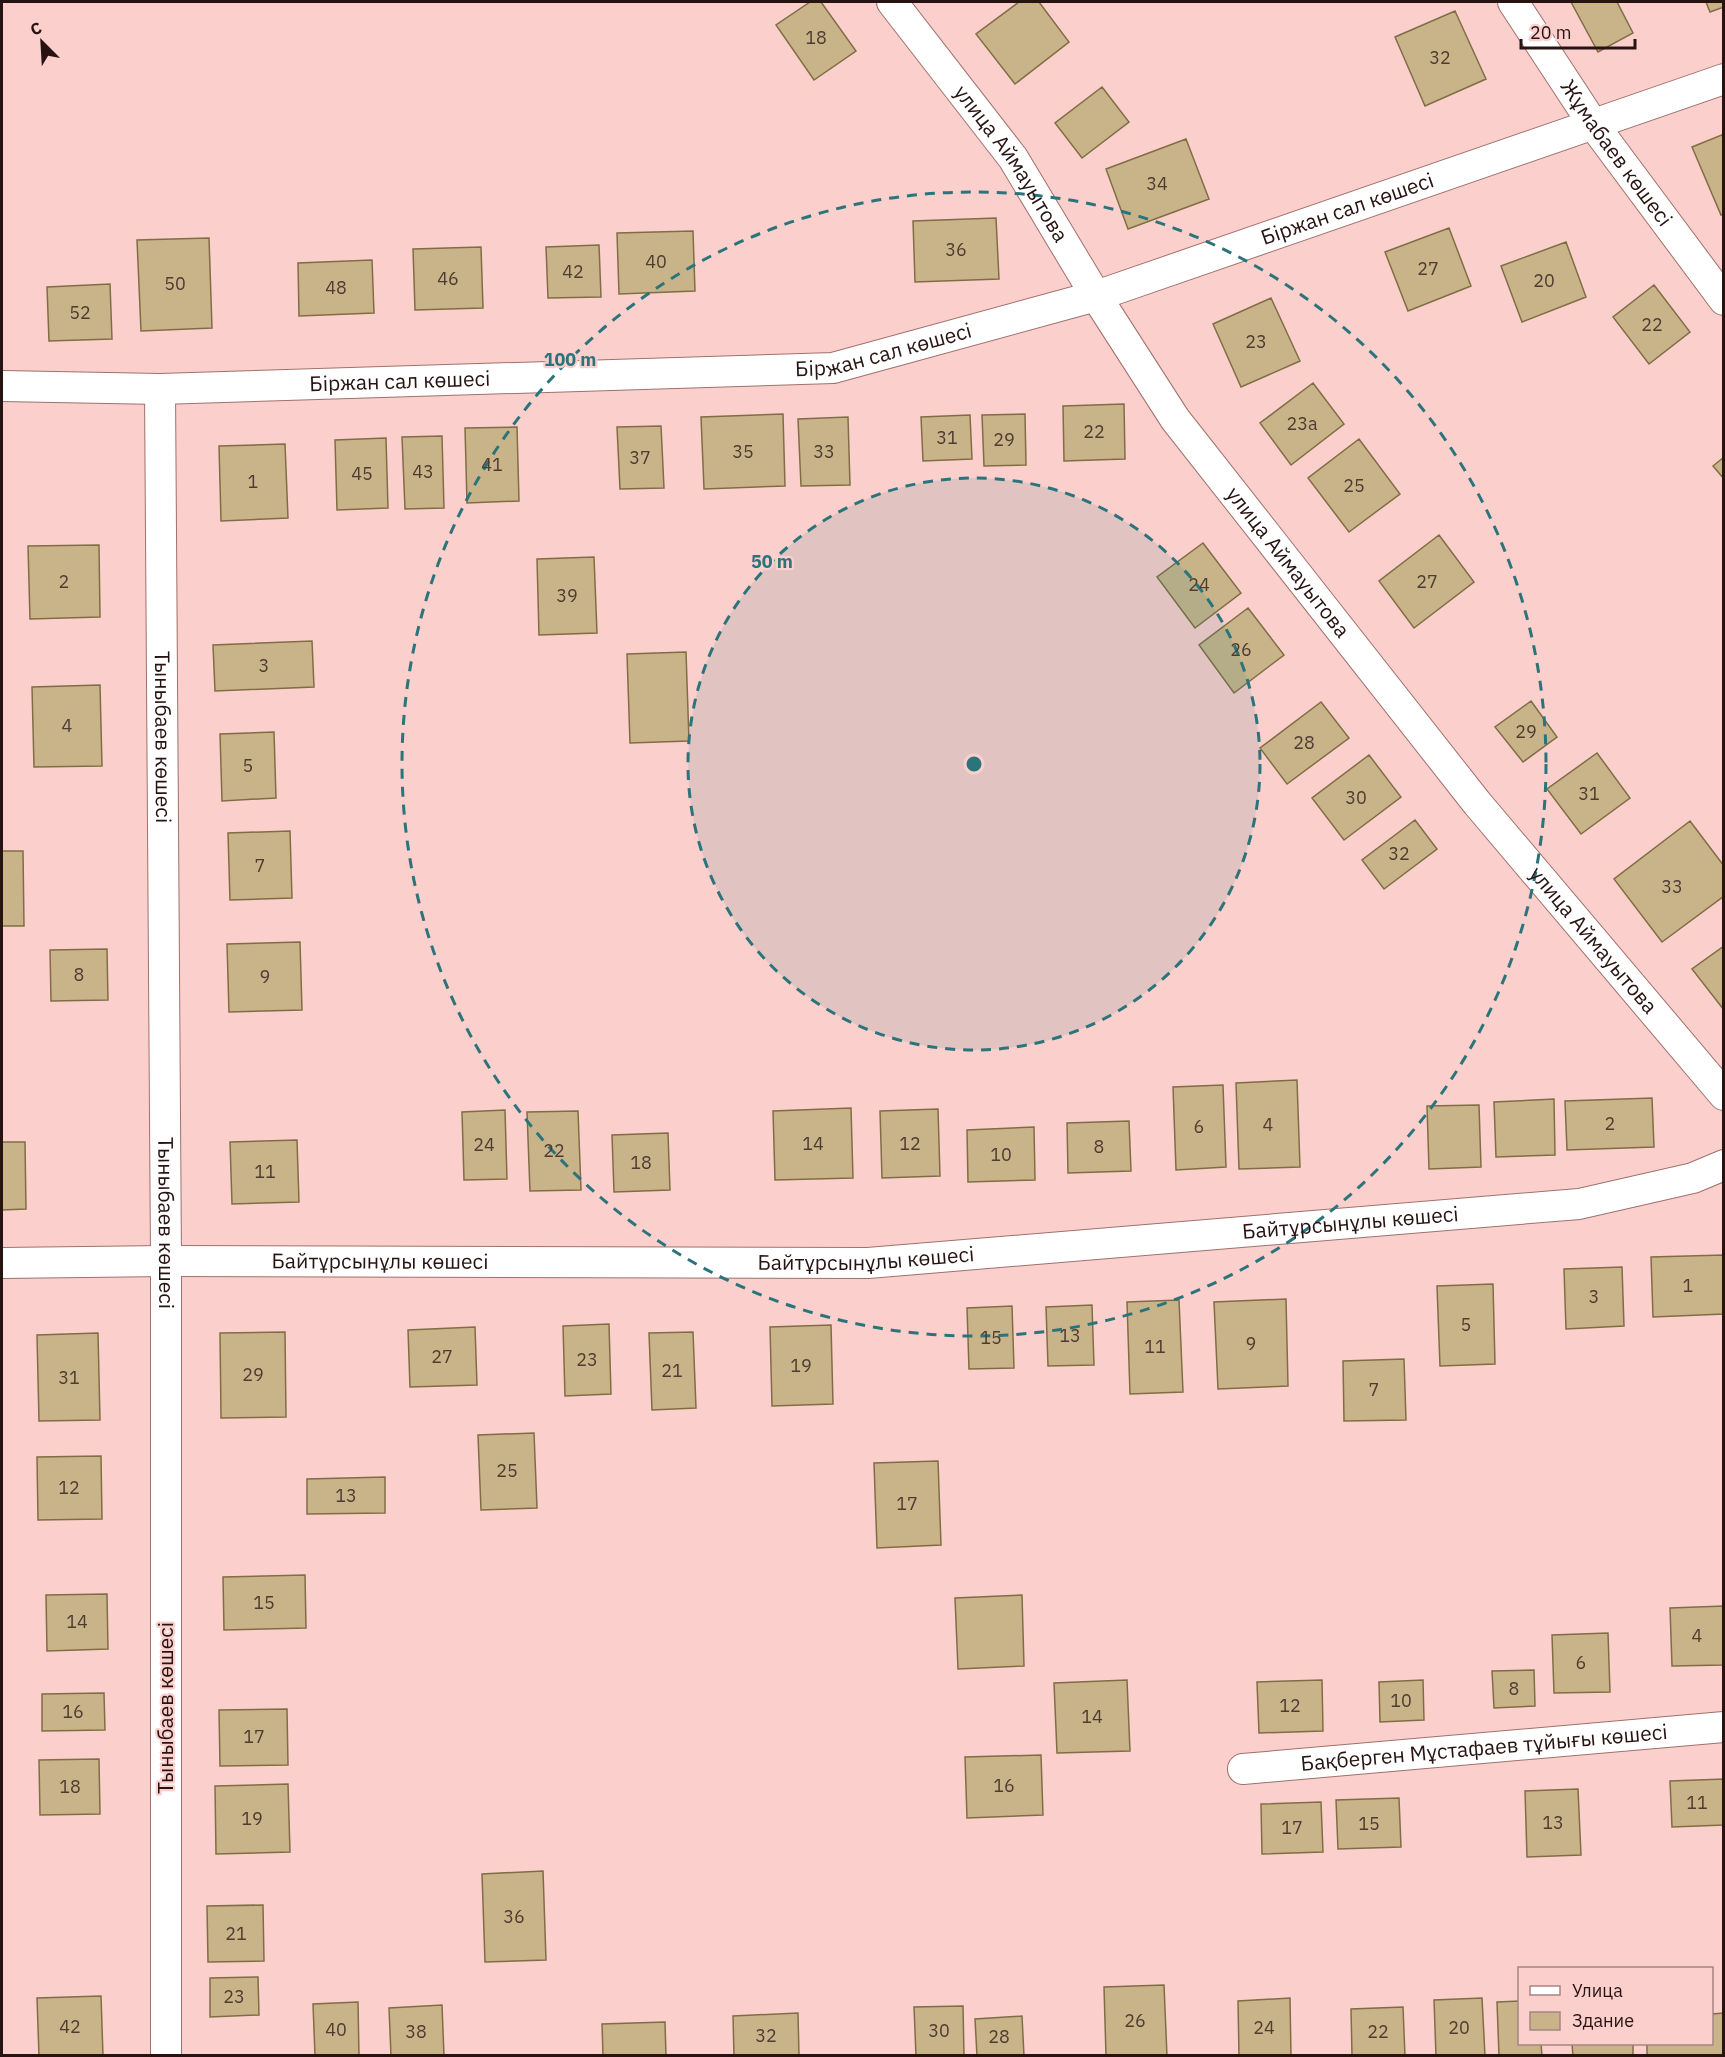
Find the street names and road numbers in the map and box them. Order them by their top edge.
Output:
street label: Жұмабаев көшесі [1555,74,1679,232]
street label: улица Аймауытова [948,79,1075,247]
street label: Біржан сал көшесі [1257,165,1437,251]
street label: Біржан сал көшесі [795,316,975,382]
street label: Біржан сал көшесі [309,364,491,397]
street label: улица Аймауытова [1220,480,1357,643]
street label: Тыныбаев көшесі [149,651,178,823]
street label: улица Аймауытова [1524,860,1664,1019]
street label: Тыныбаев көшесі [152,1137,181,1309]
street label: Байтұрсынұлы көшесі [1241,1199,1460,1245]
street label: Байтұрсынұлы көшесі [757,1239,975,1276]
street label: Байтұрсынұлы көшесі [271,1246,489,1275]
street label: Тыныбаев көшесі [151,1622,179,1794]
street label: Бақберген Мұстафаев тұйығы көшесі [1299,1717,1669,1777]

